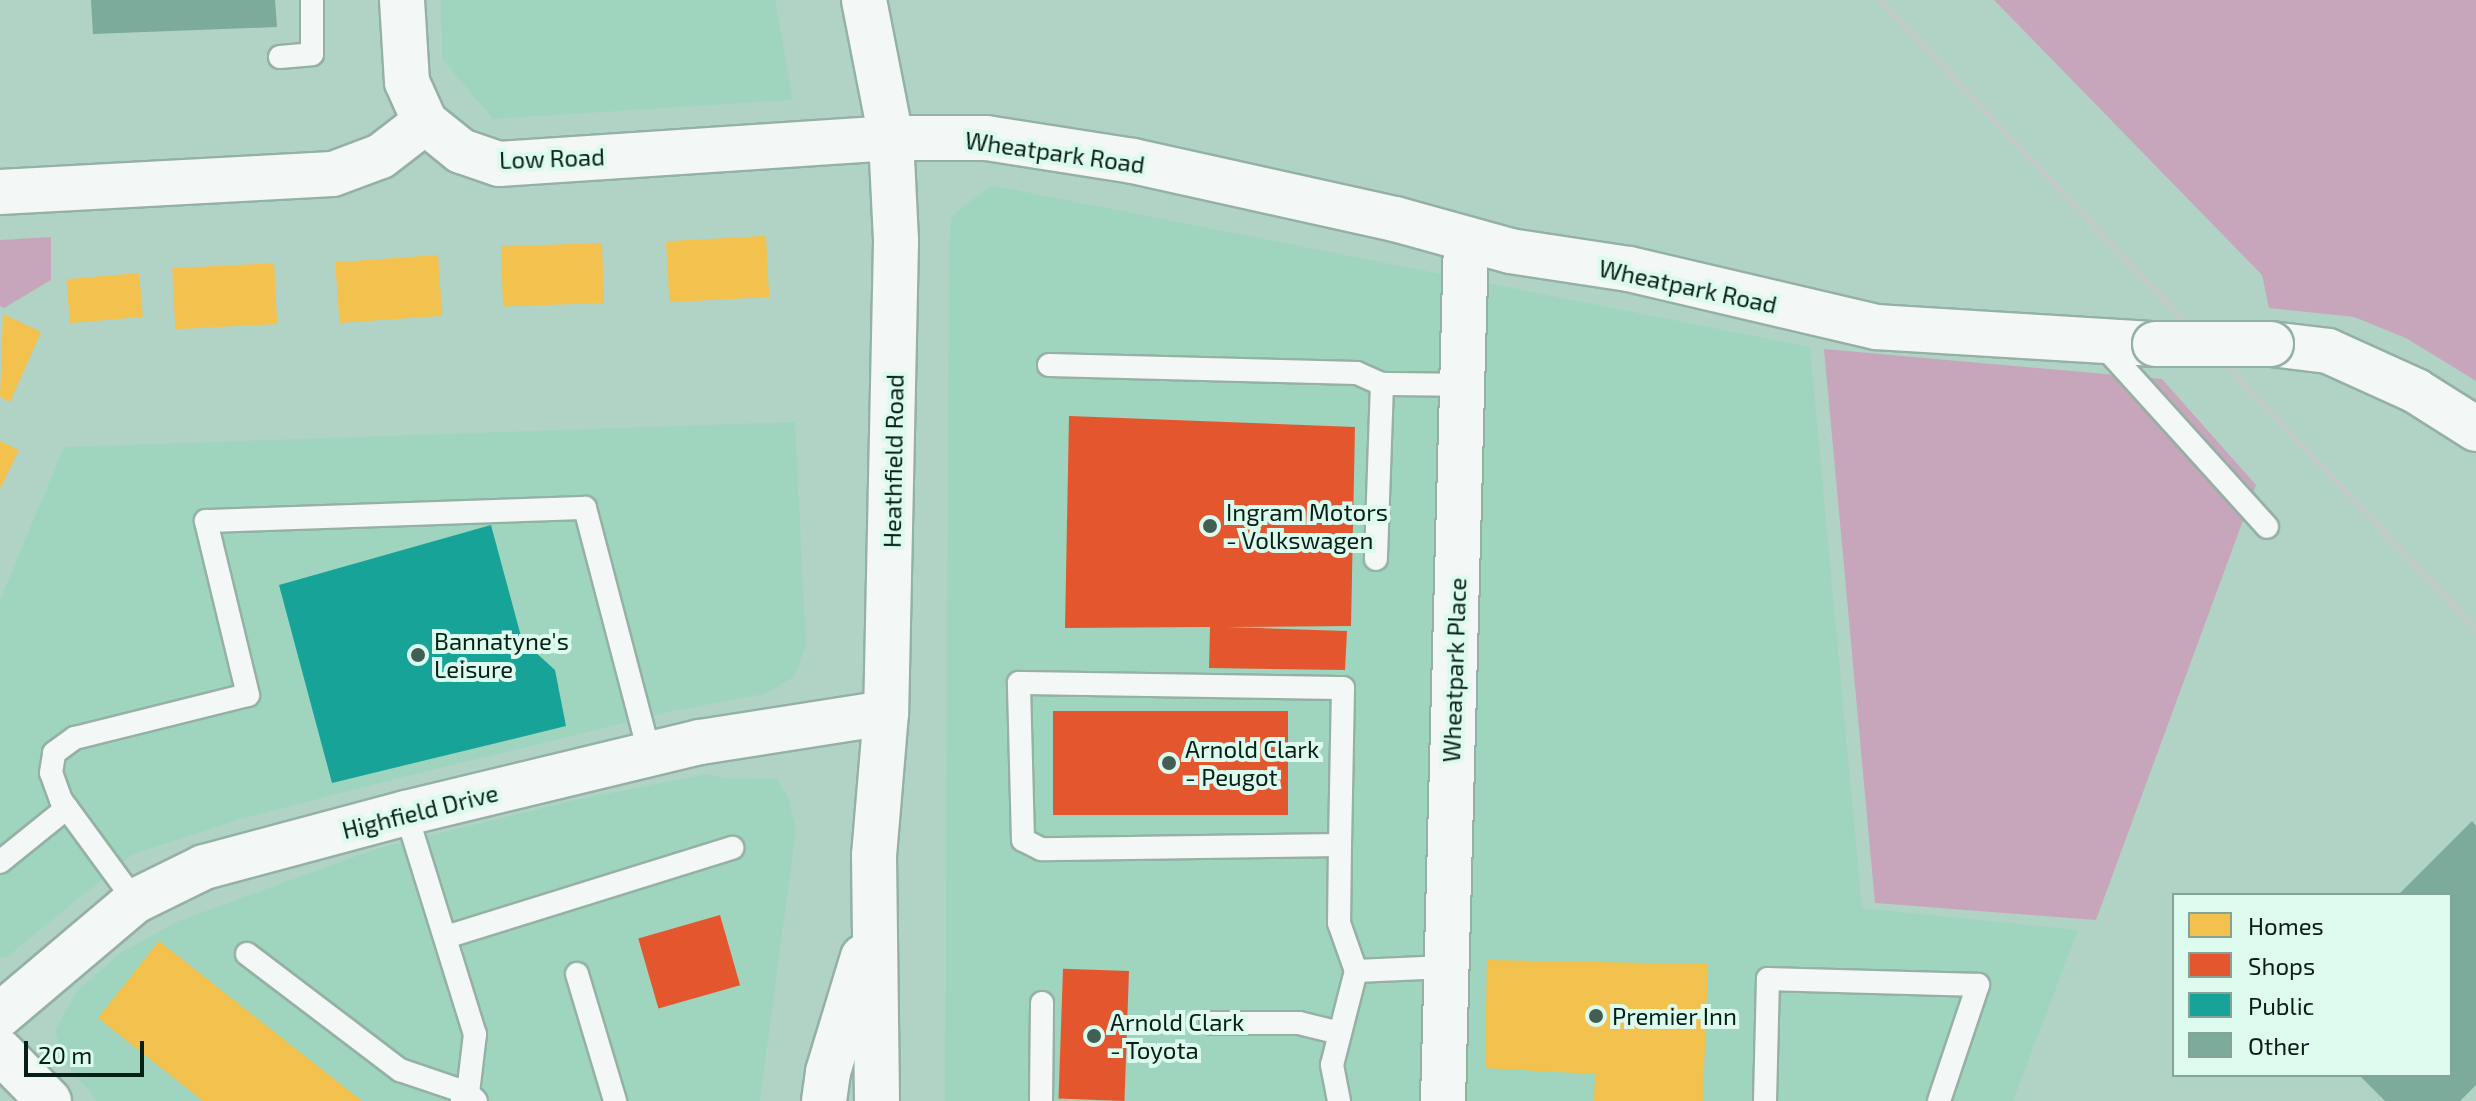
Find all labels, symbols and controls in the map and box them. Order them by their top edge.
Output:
street label: Wheatpark Road [963,125,1147,179]
street label: Low Road [498,142,606,174]
street label: Wheatpark Road [1596,253,1780,319]
street label: Heathfield Road [877,374,909,548]
place label: Ingram Motors - Volkswagen [1226,498,1388,554]
marker: Ingram Motors - Volkswagen [1201,517,1219,535]
street label: Wheatpark Place [1436,577,1472,763]
place label: Bannatyne's Leisure [434,627,569,683]
marker: Bannatyne's Leisure [409,646,427,664]
place label: Arnold Clark - Peugot [1185,735,1319,791]
marker: Arnold Clark - Peugot [1160,754,1178,772]
street label: Highfield Drive [339,778,501,844]
legend [2172,893,2452,1077]
text: Homes [2248,911,2324,940]
text: Shops [2248,951,2315,980]
text: Public [2248,991,2314,1020]
place label: Premier Inn [1612,1002,1737,1030]
marker: Premier Inn [1587,1007,1605,1025]
place label: Arnold Clark - Toyota [1110,1008,1244,1064]
scale bar [28,1025,148,1075]
marker: Arnold Clark - Toyota [1085,1027,1103,1045]
text: Other [2248,1031,2310,1060]
text: 20 m [38,1040,92,1069]

